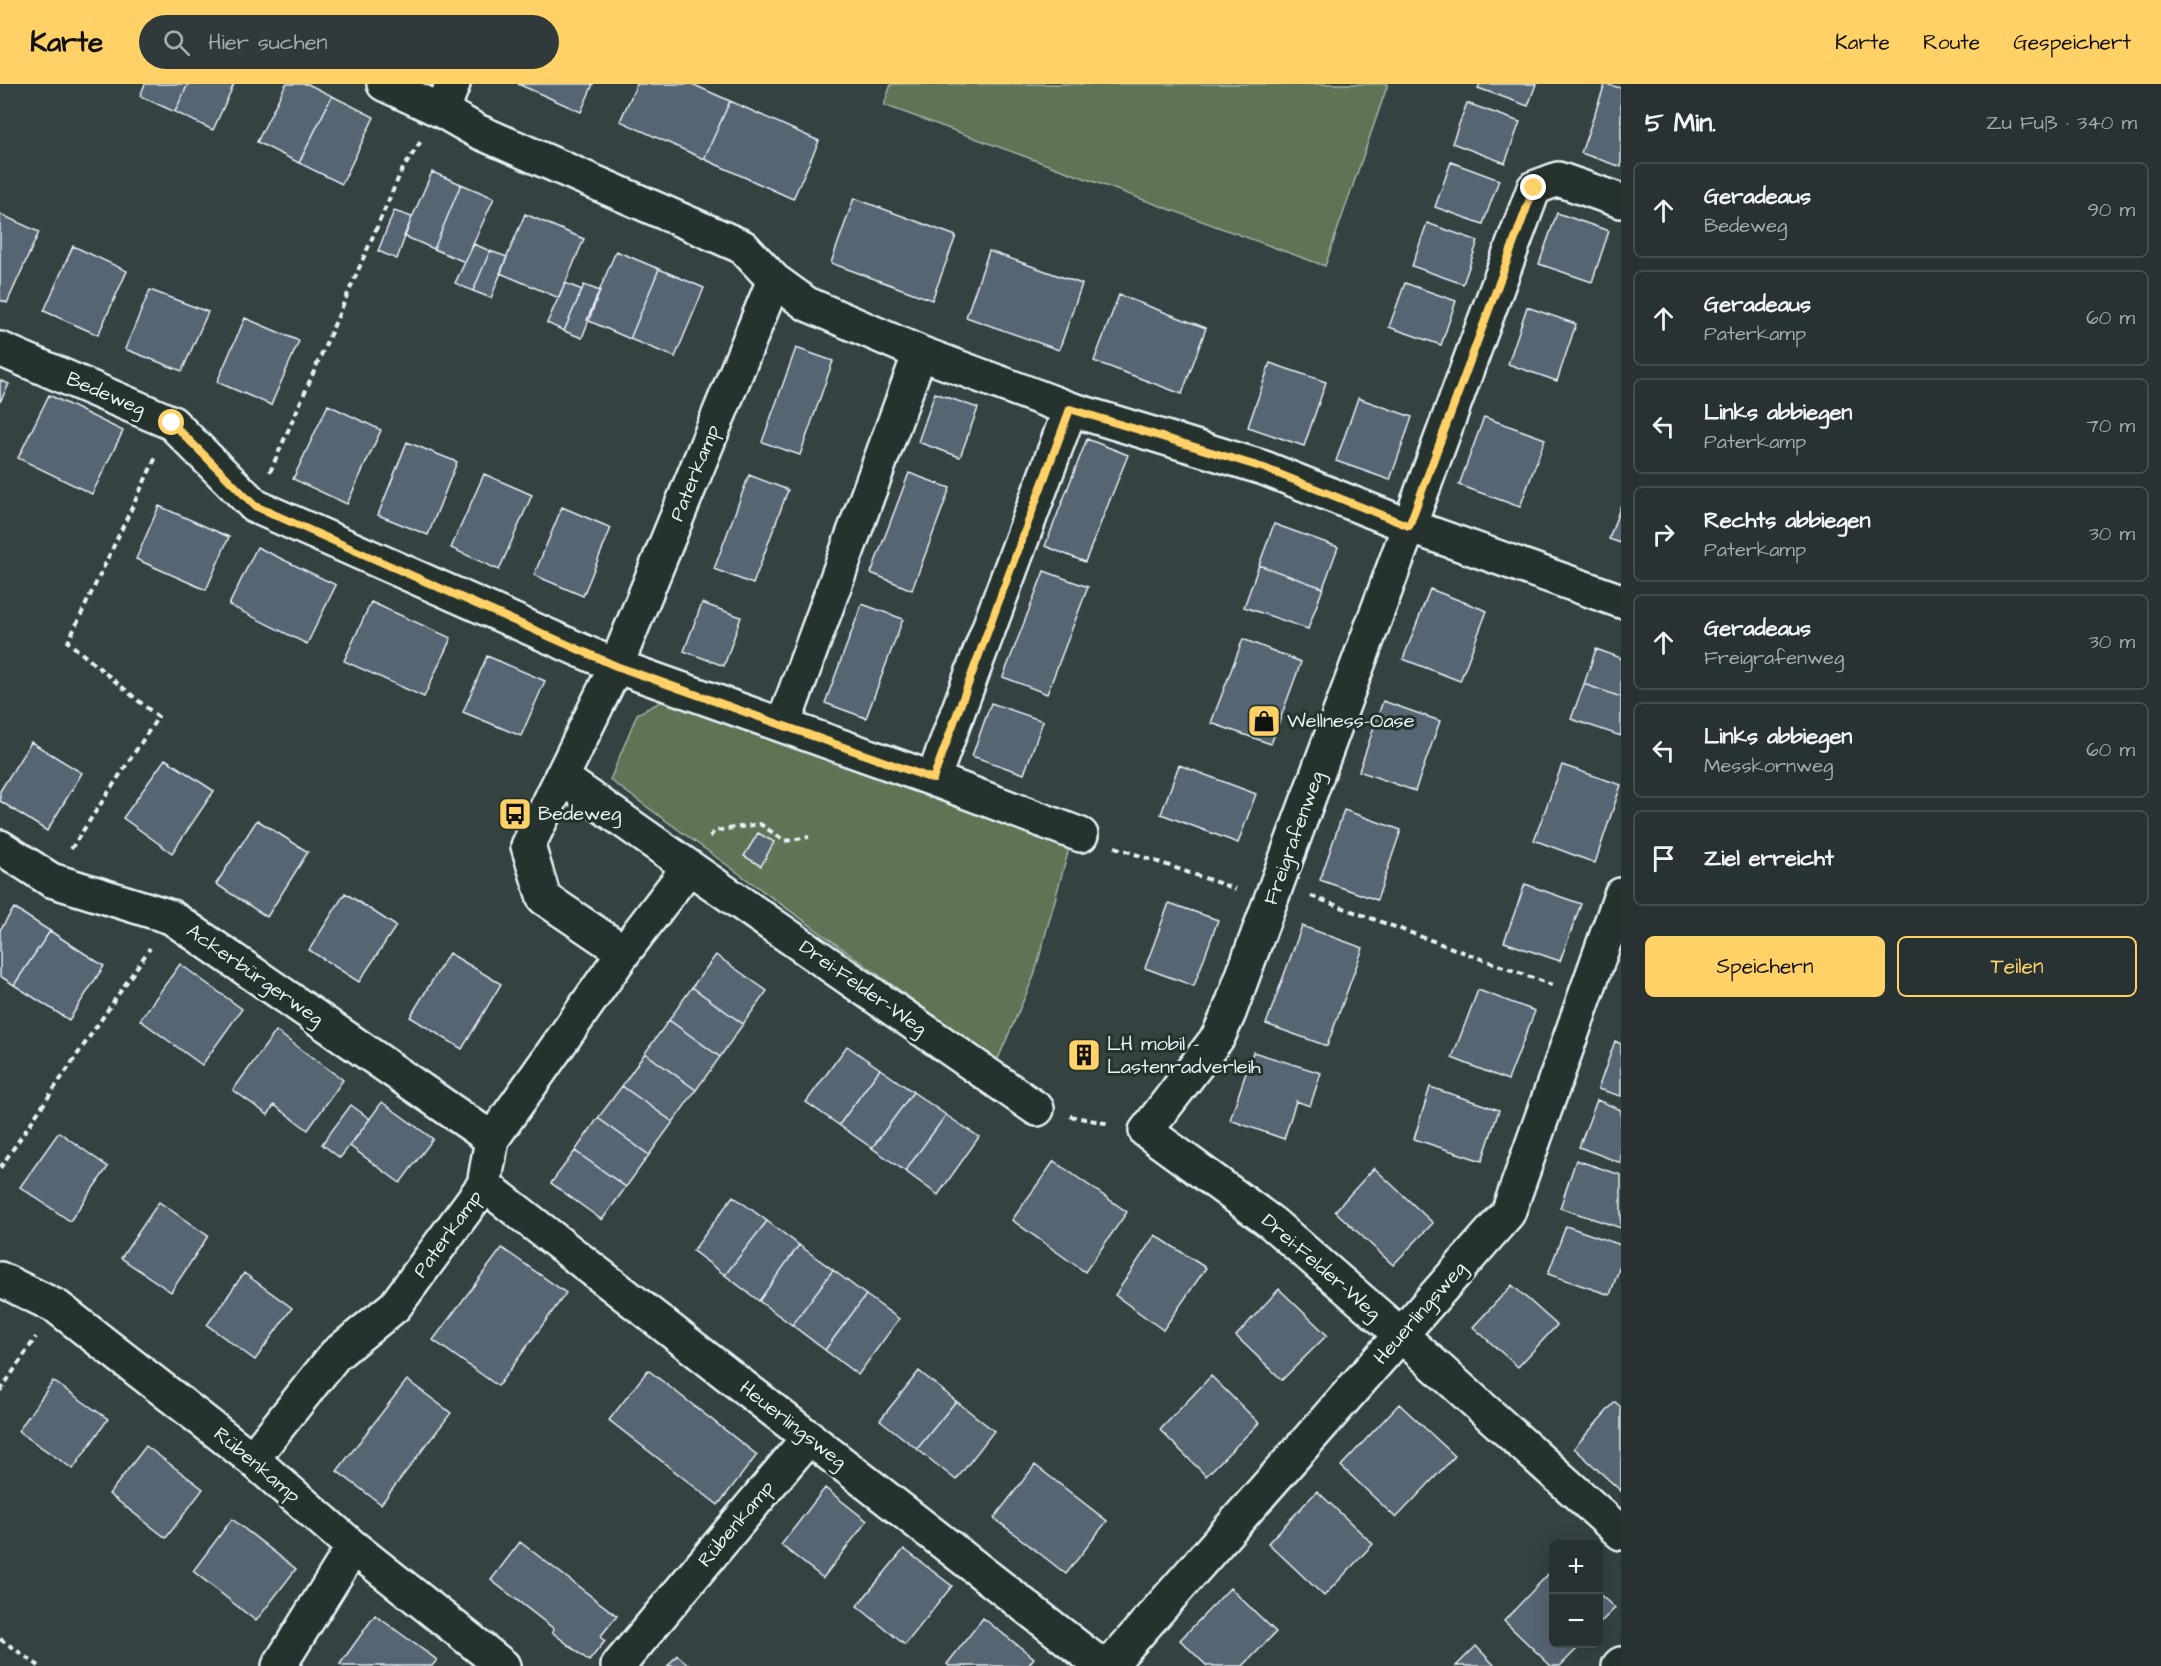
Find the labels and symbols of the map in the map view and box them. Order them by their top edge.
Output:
route end [1520,174,1546,200]
street label: Bedeweg [62,365,150,424]
route start [158,409,184,435]
street label: Paterkamp [663,420,727,526]
shop icon: Wellness-Oase [1246,703,1282,739]
place label: Wellness-Oase [1287,707,1415,735]
street label: Freigrafenweg [1257,767,1332,909]
bus stop icon: Bedeweg [497,796,533,832]
place label: Bedeweg [538,800,621,829]
street label: Ackerbürgerweg [180,917,329,1034]
street label: Drei-Felder-Weg [793,933,933,1043]
place label: LH mobil - Lastenradverleih [1107,1030,1261,1081]
building icon: LH mobil - Lastenradverleih [1066,1037,1102,1073]
street label: Paterkamp [407,1184,489,1284]
street label: Drei-Felder-Weg [1255,1207,1387,1328]
street label: Heuerlingsweg [1367,1255,1474,1371]
street label: Heuerlingsweg [733,1374,852,1476]
street label: Rübenkamp [208,1420,306,1510]
street label: Rübenkamp [691,1475,781,1573]

